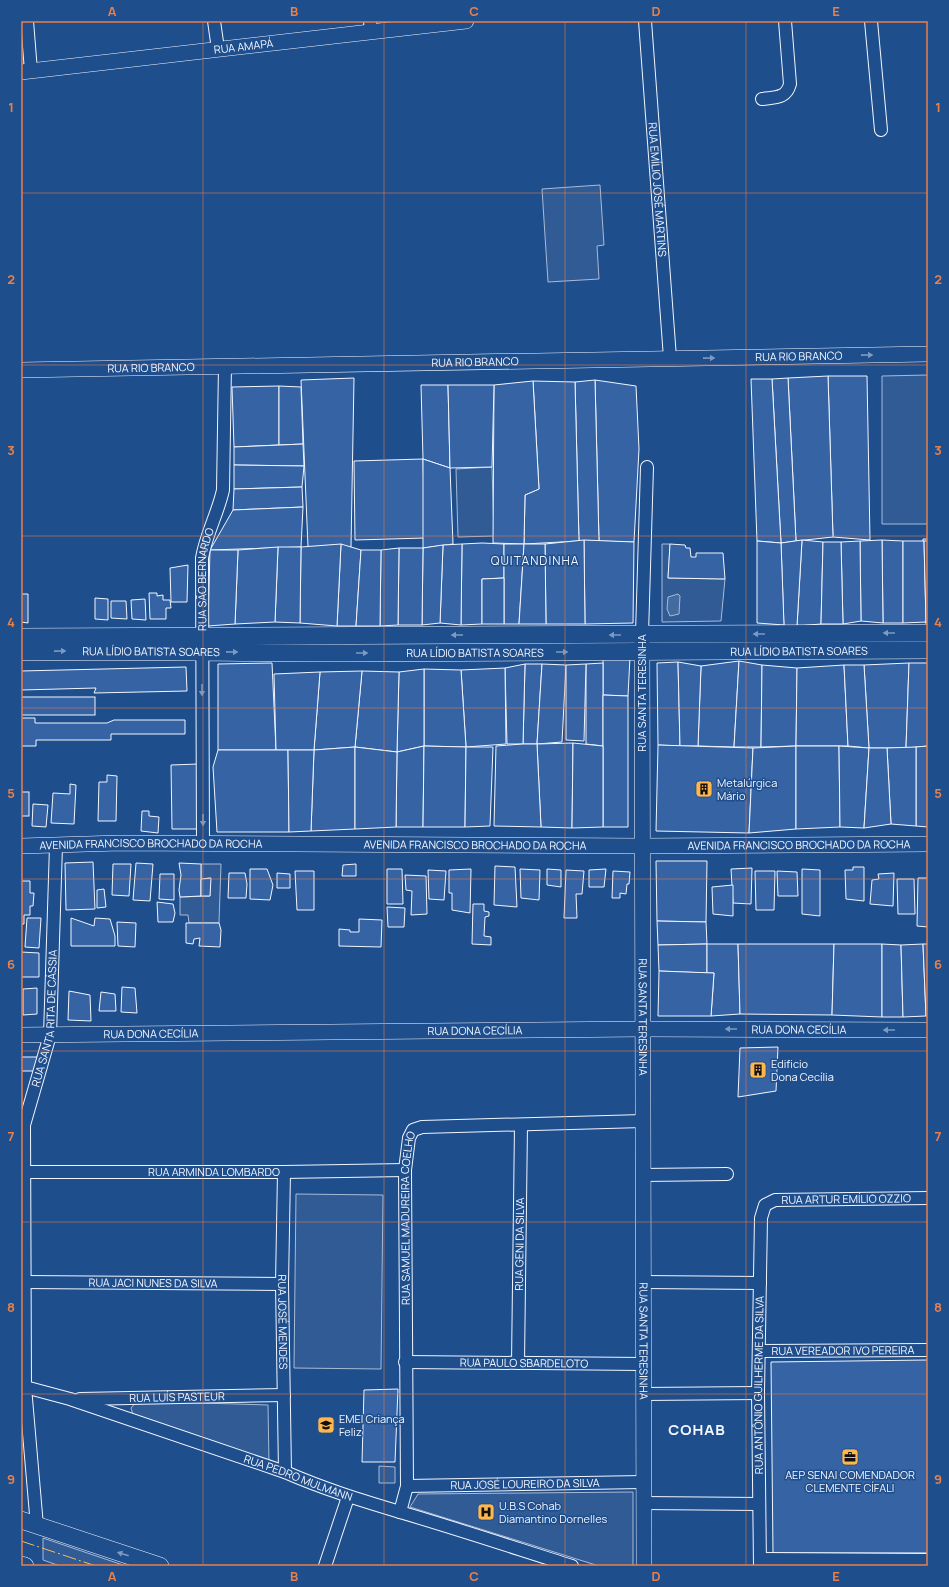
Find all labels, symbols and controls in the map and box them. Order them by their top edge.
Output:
text: A [108,2,117,20]
text: B [290,2,298,20]
text: C [469,2,479,20]
text: D [651,2,661,20]
text: E [832,2,840,20]
street label: RUA AMAPÁ [213,35,274,57]
text: 1 [8,98,14,116]
text: 1 [935,98,941,116]
street label: RUA EMÍLIO JOSÉ MARTINS [646,122,670,258]
text: 2 [7,270,15,288]
text: 2 [934,270,942,288]
street label: RUA RIO BRANCO [755,348,843,364]
one-way arrow [861,352,874,358]
street label: RUA RIO BRANCO [431,353,519,370]
one-way arrow [703,354,715,361]
street label: RUA RIO BRANCO [107,359,195,375]
text: 3 [7,441,15,459]
text: 3 [934,441,942,459]
street label: RUA SÃO BERNARDO [194,526,217,631]
district label: QUITANDINHA [491,552,579,569]
text: 4 [7,613,15,631]
text: 4 [934,613,942,631]
one-way arrow [882,630,895,636]
one-way arrow [752,631,765,637]
one-way arrow [450,632,463,638]
one-way arrow [608,632,621,638]
street label: RUA SANTA TERESINHA [634,634,649,752]
street label: RUA LÍDIO BATISTA SOARES [82,643,220,659]
street label: RUA LÍDIO BATISTA SOARES [730,643,868,659]
street label: RUA LÍDIO BATISTA SOARES [406,645,544,660]
one-way arrow [54,648,67,654]
one-way arrow [226,649,239,655]
one-way arrow [556,649,569,655]
one-way arrow [356,650,369,656]
one-way arrow [199,684,205,697]
place label: Metalúrgica Mário [717,775,777,803]
building icon: Metalúrgica Mário [694,779,714,799]
text: 5 [7,784,15,802]
text: 5 [934,784,942,802]
one-way arrow [200,814,206,827]
street label: AVENIDA FRANCISCO BROCHADO DA ROCHA [39,835,263,852]
street label: AVENIDA FRANCISCO BROCHADO DA ROCHA [363,836,587,853]
street label: AVENIDA FRANCISCO BROCHADO DA ROCHA [687,836,911,853]
street label: RUA SANTA RITA DE CÁSSIA [27,949,60,1089]
text: 6 [7,955,15,973]
text: 6 [934,955,942,973]
street label: RUA SANTA TERESINHA [636,958,651,1076]
street label: RUA DONA CECÍLIA [751,1021,847,1037]
street label: RUA DONA CECÍLIA [427,1022,523,1038]
street label: RUA DONA CECÍLIA [103,1025,199,1041]
one-way arrow [724,1026,737,1032]
one-way arrow [882,1027,895,1033]
place label: Edificio Dona Cecília [771,1056,834,1084]
building icon: Edificio Dona Cecília [748,1060,768,1080]
text: 7 [8,1127,15,1145]
text: 7 [935,1127,942,1145]
street label: RUA SAMUEL MADUREIRA COELHO [397,1128,418,1305]
street label: RUA ARMINDA LOMBARDO [148,1164,280,1179]
street label: RUA ARTUR EMÍLIO OZZIO [781,1190,911,1207]
street label: RUA GENI DA SILVA [511,1197,527,1291]
street label: RUA JOSÉ MENDES [275,1274,291,1370]
street label: RUA JACI NUNES DA SILVA [88,1275,218,1290]
street label: RUA SANTA TERESINHA [636,1282,652,1400]
street label: RUA ANTÔNIO GUILHERME DA SILVA [750,1296,767,1474]
text: 8 [7,1298,15,1316]
text: 8 [934,1298,942,1316]
street label: RUA VEREADOR IVO PEREIRA [771,1342,915,1358]
street label: RUA PAULO SBARDELOTO [460,1354,588,1371]
street label: RUA LUÍS PASTEUR [129,1388,225,1405]
place label: EMEI Criança Feliz [339,1411,405,1439]
school or university icon: EMEI Criança Feliz [316,1415,336,1435]
district label: COHAB [668,1419,726,1440]
office icon: AEP SENAI COMENDADOR CLEMENTE CÍFALI [840,1447,860,1467]
street label: RUA PEDRO MULMANN [242,1451,355,1504]
place label: AEP SENAI COMENDADOR CLEMENTE CÍFALI [785,1467,915,1495]
text: 9 [7,1470,15,1488]
text: 9 [934,1470,942,1488]
street label: RUA JOSÉ LOUREIRO DA SILVA [450,1475,600,1492]
place label: U.B.S Cohab Diamantino Dornelles [499,1498,608,1526]
hospital icon: U.B.S Cohab Diamantino Dornelles [476,1502,496,1522]
one-way arrow [116,1551,128,1557]
text: A [108,1567,117,1585]
text: B [290,1567,298,1585]
text: C [469,1567,479,1585]
text: D [651,1567,661,1585]
text: E [832,1567,840,1585]

